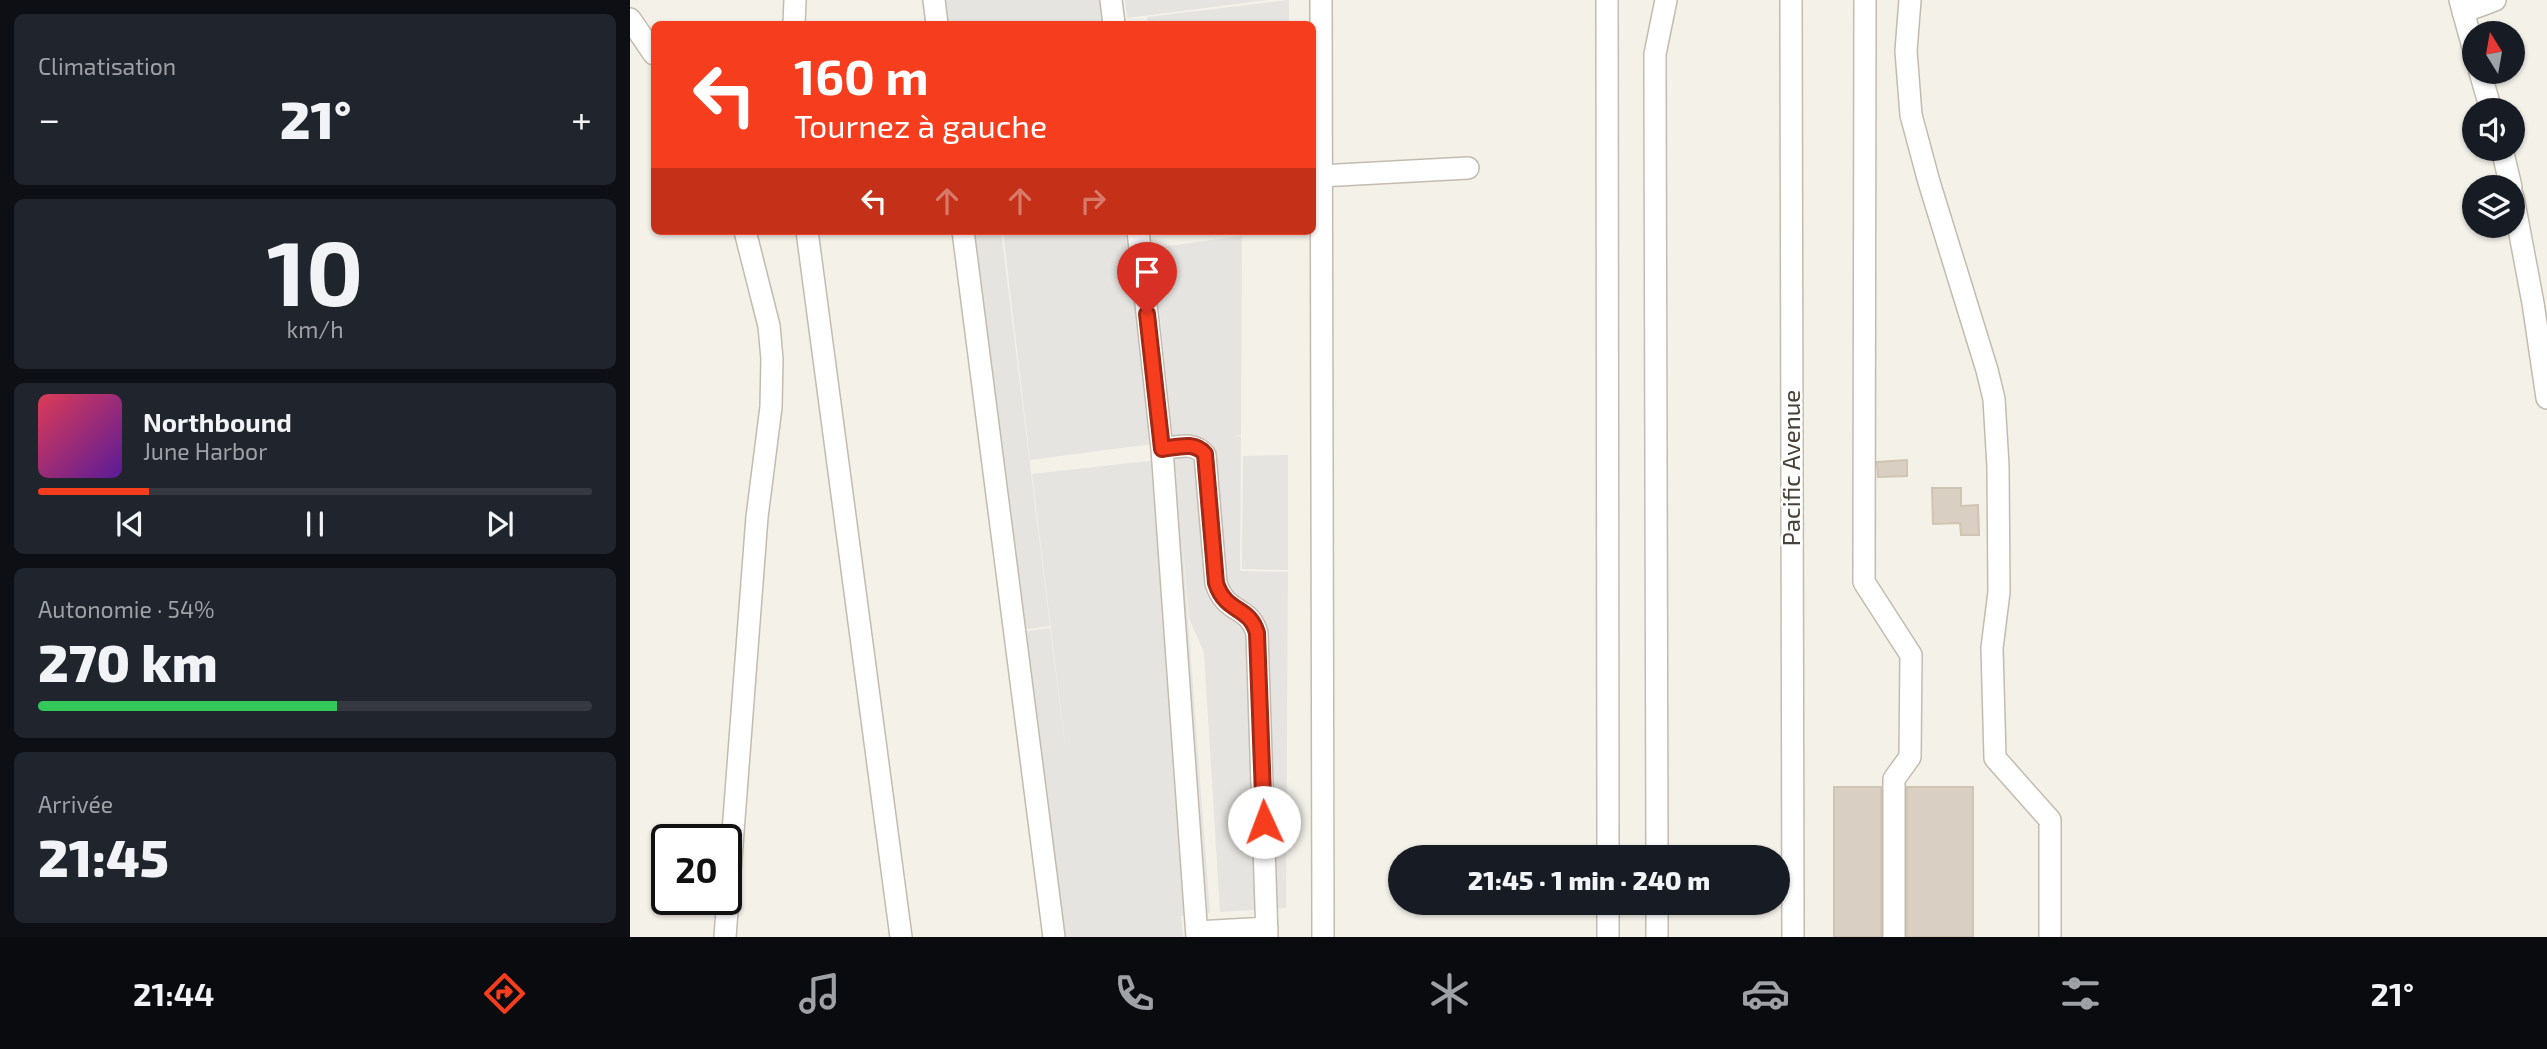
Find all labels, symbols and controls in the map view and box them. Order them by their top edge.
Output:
north arrow [2462,21,2525,84]
map controls [2462,21,2525,238]
text: 160 m [794,46,929,105]
icon: left [679,49,770,140]
text: Climatisation [38,52,176,80]
text: 21° [280,87,351,149]
text: − [38,95,60,141]
text: + [571,95,592,141]
button: sound [2462,98,2525,161]
text: Tournez à gauche [794,106,1047,144]
button: layers [2462,175,2525,238]
icon: left [855,182,893,220]
icon: ahead [928,182,966,220]
icon: ahead [1001,182,1039,220]
icon: right [1074,182,1112,220]
text: 10 [267,215,363,324]
pin [1117,242,1177,314]
icon: arrive [1128,253,1166,291]
text: km/h [286,315,344,343]
street label: Pacific Avenue [1776,390,1805,546]
text: Northbound [143,406,292,437]
text: June Harbor [143,437,267,465]
icon: previous [111,505,149,543]
icon: pause [296,505,334,543]
icon: next [481,505,519,543]
text: Autonomie · 54% [38,595,215,623]
text: 270 km [38,630,218,692]
position arrow [1227,785,1301,859]
text: Arrivée [38,790,113,818]
speed limit sign: 20 [651,824,742,915]
text: 21:45 [38,825,169,887]
text: 21:45 · 1 min · 240 m [1468,864,1710,895]
icon: directions [480,969,529,1018]
icon: music [795,969,844,1018]
icon: phone [1110,969,1159,1018]
icon: climate [1425,969,1474,1018]
icon: car [1741,969,1790,1018]
icon: filters [2056,969,2105,1018]
text: 21:44 [133,974,214,1012]
text: 21° [2371,974,2414,1012]

